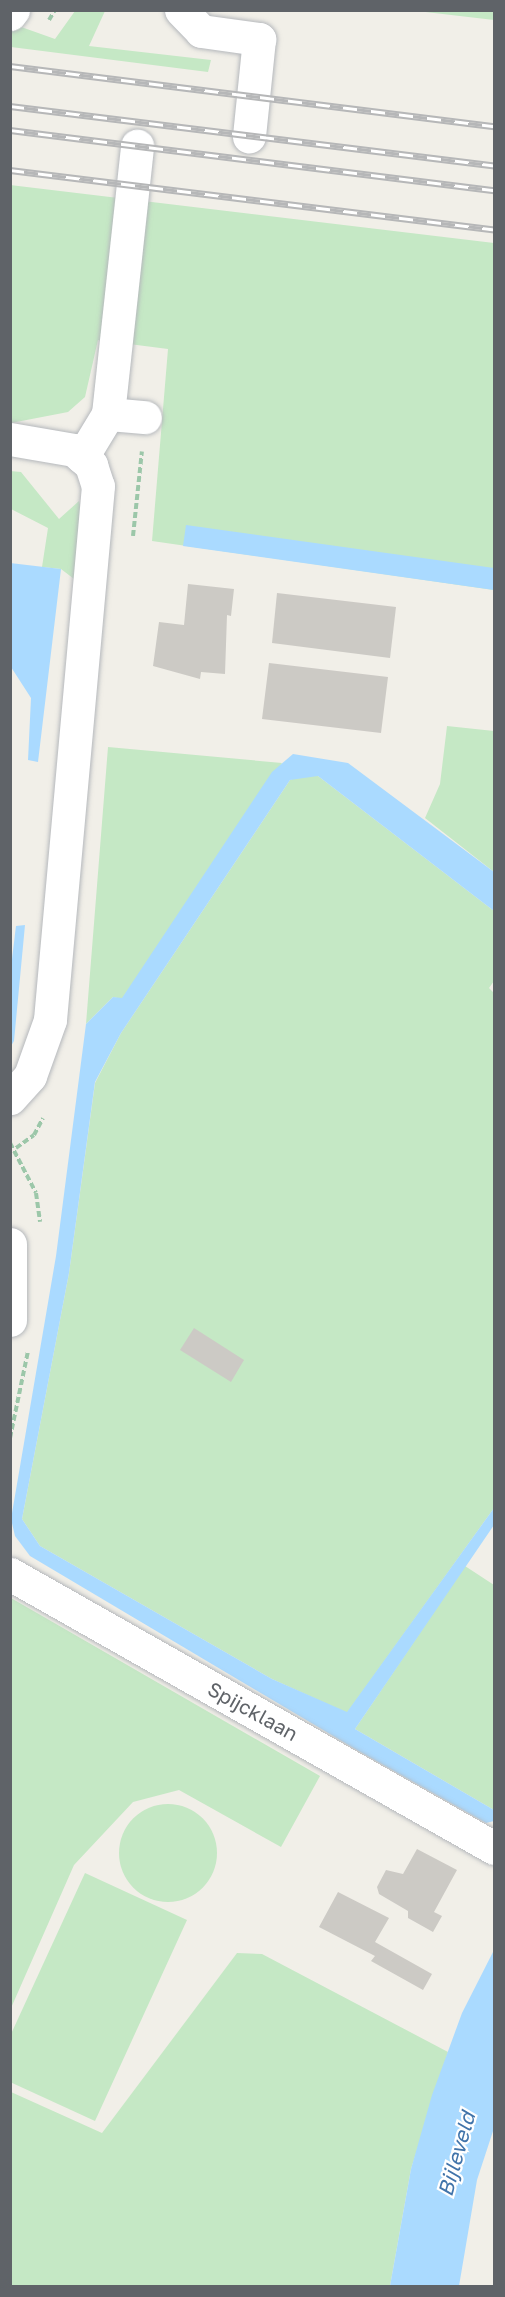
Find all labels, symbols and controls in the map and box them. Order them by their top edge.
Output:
street label: Spijcklaan [204,1676,302,1746]
water label: Bijleveld [432,2109,480,2199]

